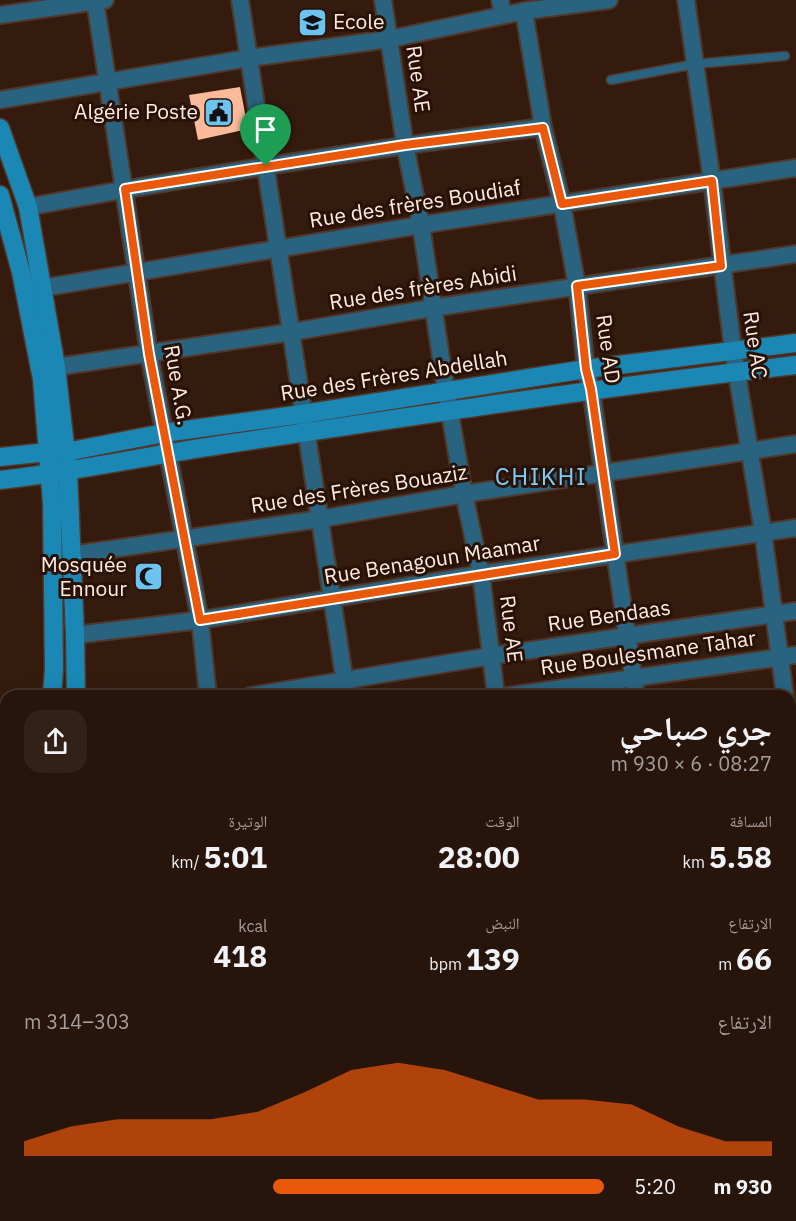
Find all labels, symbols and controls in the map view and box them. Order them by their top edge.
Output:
school or university icon: Ecole [296,6,328,38]
place label: Ecole [333,7,384,35]
street label: Rue AE [400,43,438,114]
public building icon: Algérie Poste [203,96,235,128]
place label: Algérie Poste [74,97,198,125]
pin [240,104,291,166]
icon: arrive [249,113,282,146]
street label: Rue des frères Boudiaf [307,172,523,234]
street label: Rue des frères Abidi [327,258,519,316]
street label: Rue AC [737,309,775,381]
street label: Rue AD [590,313,628,385]
street label: Rue A.G. [158,342,200,427]
street label: Rue des Frères Abdellah [278,343,509,407]
street label: Rue des Frères Bouaziz [249,457,469,519]
district label: CHIKHI [495,460,587,492]
street label: Rue Benagoun Maamar [322,528,542,590]
place label: Mosquée Ennour [41,550,127,602]
mosque icon: Mosquée Ennour [132,561,164,593]
street label: Rue Bendaas [546,593,672,637]
street label: Rue AE [494,594,530,664]
street label: Rue Boulesmane Tahar [538,623,758,681]
text: جري صباحي [619,706,772,749]
button: share [24,710,87,773]
text: 08:27 · 6 × 930 m [611,750,772,777]
text: الوتيرة [228,811,267,831]
text: الوقت [485,811,520,831]
text: المسافة [730,811,772,831]
text: 5:01 [203,837,267,876]
text: 28:00 [438,837,520,876]
text: 5.58 [709,837,772,876]
text: /km [171,852,203,872]
text: km [683,852,709,872]
text: النبض [486,913,520,933]
text: الارتفاع [728,913,772,933]
text: kcal [238,916,267,936]
text: 418 [213,936,267,975]
text: 139 [466,939,520,978]
text: 66 [736,939,772,978]
text: bpm [429,954,466,974]
text: m [718,954,736,974]
text: 303–314 m [24,1008,130,1035]
text: الارتفاع [717,1008,772,1035]
text: 5:20 [634,1173,676,1200]
text: 930 m [713,1173,772,1200]

